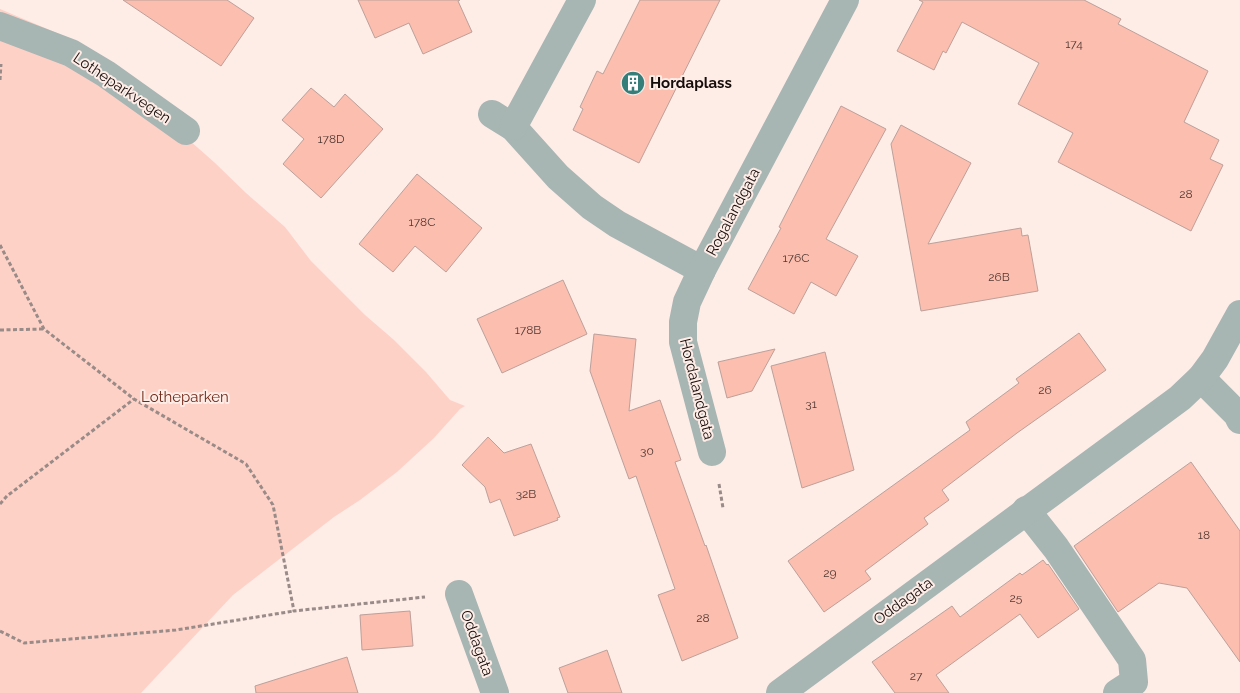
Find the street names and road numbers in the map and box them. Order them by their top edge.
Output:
street label: Lotheparkvegen [70,49,174,127]
street label: Rogalandgata [702,165,764,259]
street label: Hordalandgata [676,337,718,441]
street label: Oddagata [870,574,936,628]
street label: Oddagata [457,608,497,678]

